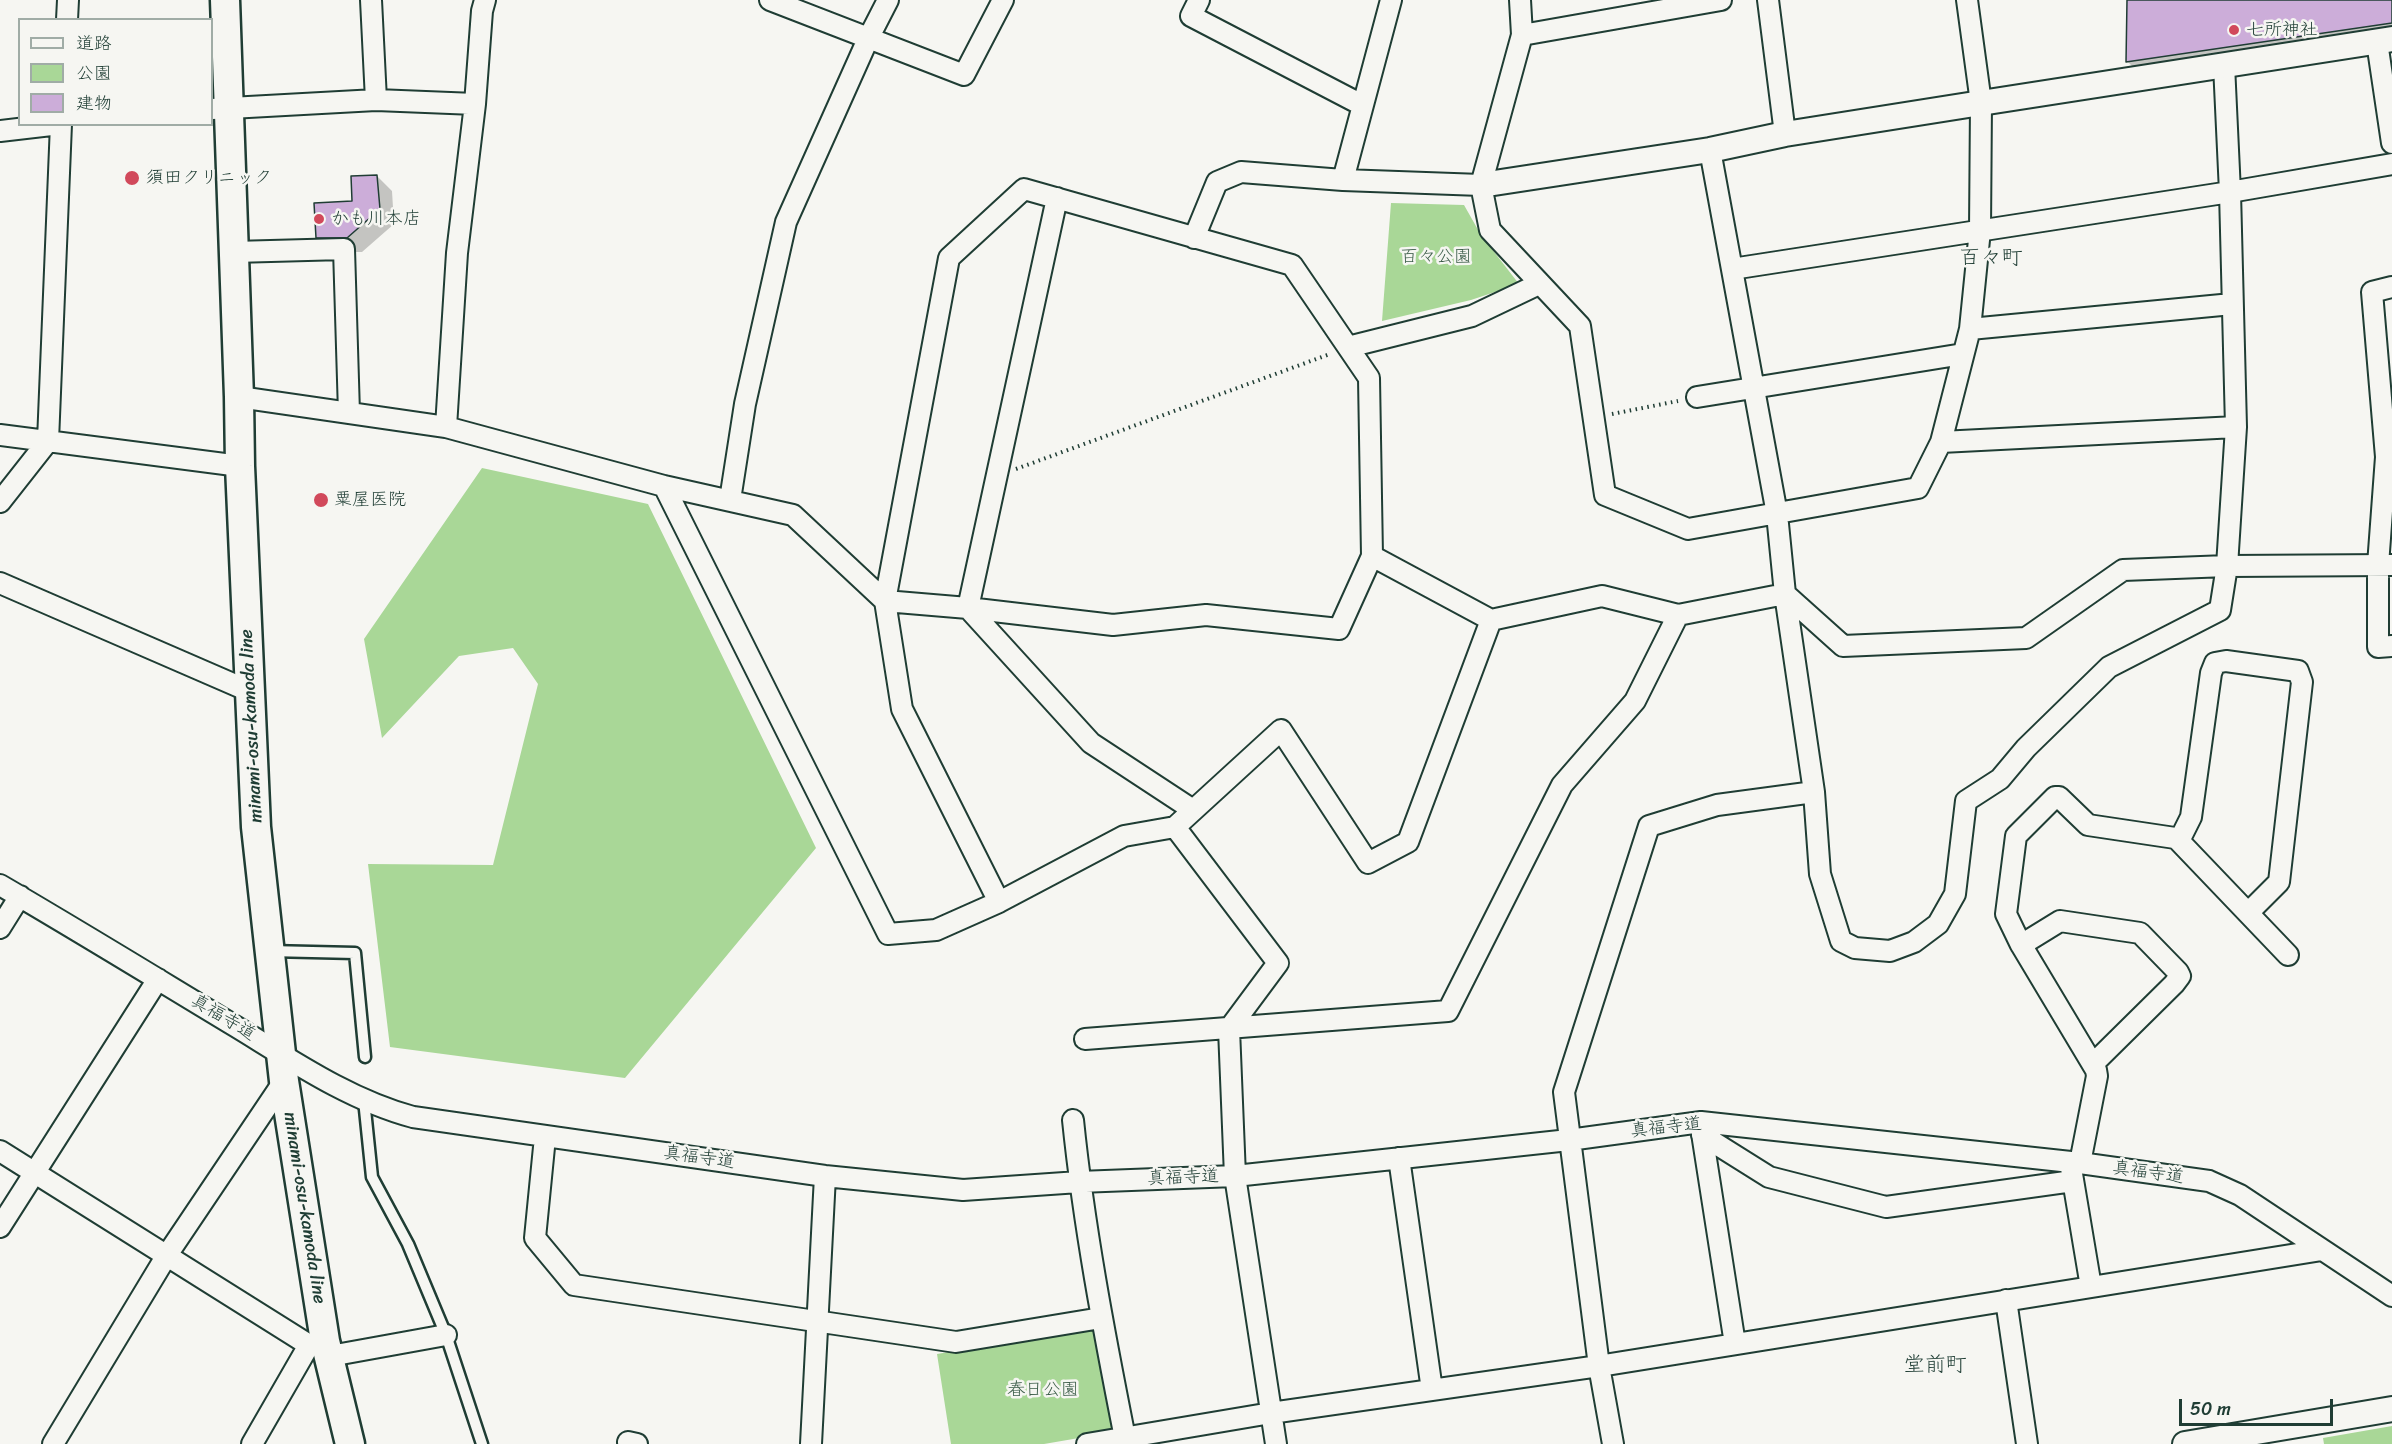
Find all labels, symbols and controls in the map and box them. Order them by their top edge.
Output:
legend [18,18,213,126]
place label: 七所神社 [2246,19,2318,41]
marker: 七所神社 [2227,23,2241,37]
text: 道路 [76,27,112,59]
text: 公園 [76,57,112,89]
text: 建物 [76,87,112,119]
place label: 須田クリニック [146,167,272,189]
marker: 須田クリニック [123,169,141,187]
place label: かも川本店 [331,208,421,230]
marker: かも川本店 [312,212,326,226]
park label: 百々公園 [1400,246,1472,268]
district label: 百々町 [1960,246,2022,272]
place label: 粟屋医院 [334,489,406,511]
marker: 粟屋医院 [312,491,330,509]
street label: minami-osu-kamoda line [236,629,268,823]
street label: 真福寺道 [187,990,259,1046]
street label: minami-osu-kamoda line [278,1111,330,1305]
street label: 真福寺道 [1629,1113,1703,1143]
street label: 真福寺道 [662,1142,736,1174]
street label: 真福寺道 [2111,1157,2185,1189]
street label: 真福寺道 [1147,1166,1219,1190]
district label: 堂前町 [1904,1353,1966,1379]
park label: 春日公園 [1007,1379,1079,1401]
scale bar [2182,1387,2336,1425]
text: 50 m [2190,1393,2231,1425]

